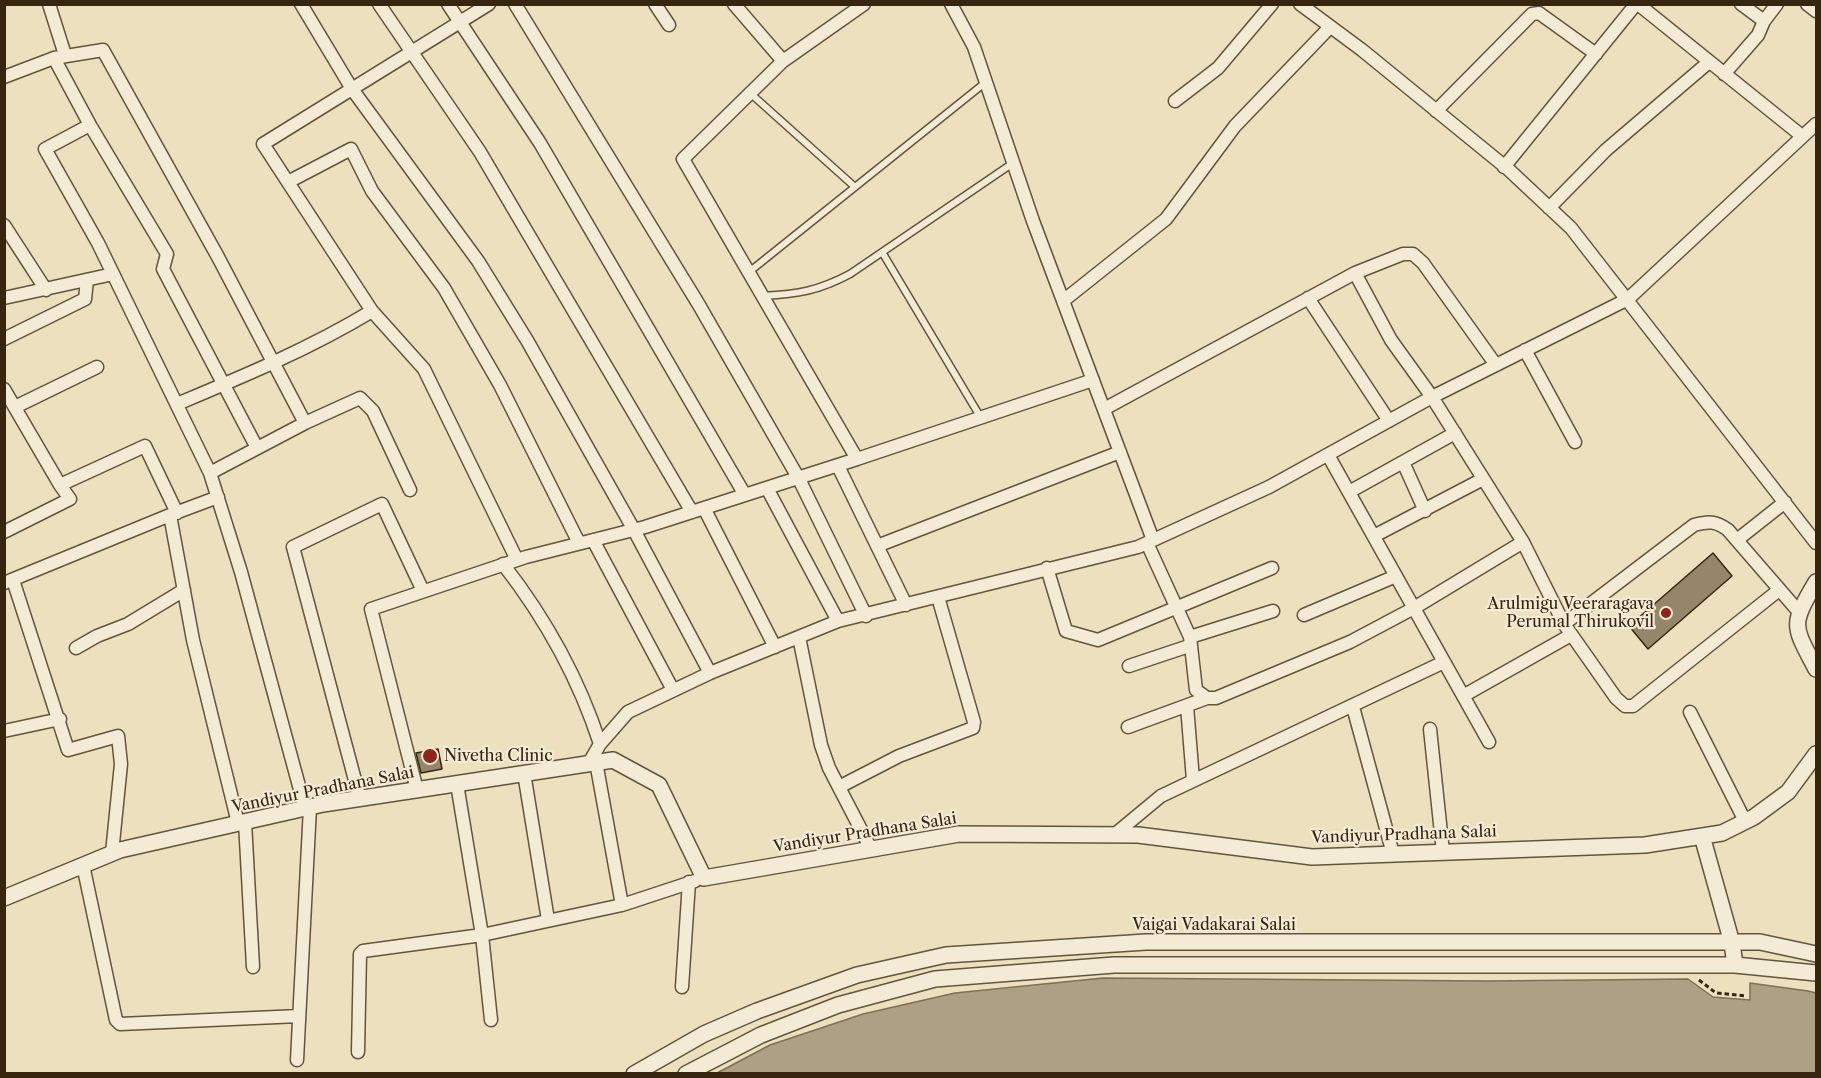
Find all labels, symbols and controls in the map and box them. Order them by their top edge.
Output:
place label: Arulmigu Veeraragava Perumal Thirukovil [1487,594,1654,632]
marker: Arulmigu Veeraragava Perumal Thirukovil [1659,606,1673,620]
place label: Nivetha Clinic [444,746,553,766]
marker: Nivetha Clinic [421,747,439,765]
street label: Vandiyur Pradhana Salai [230,763,416,817]
street label: Vandiyur Pradhana Salai [772,809,958,857]
street label: Vandiyur Pradhana Salai [1311,822,1497,848]
street label: Vaigai Vadakarai Salai [1132,915,1296,935]

